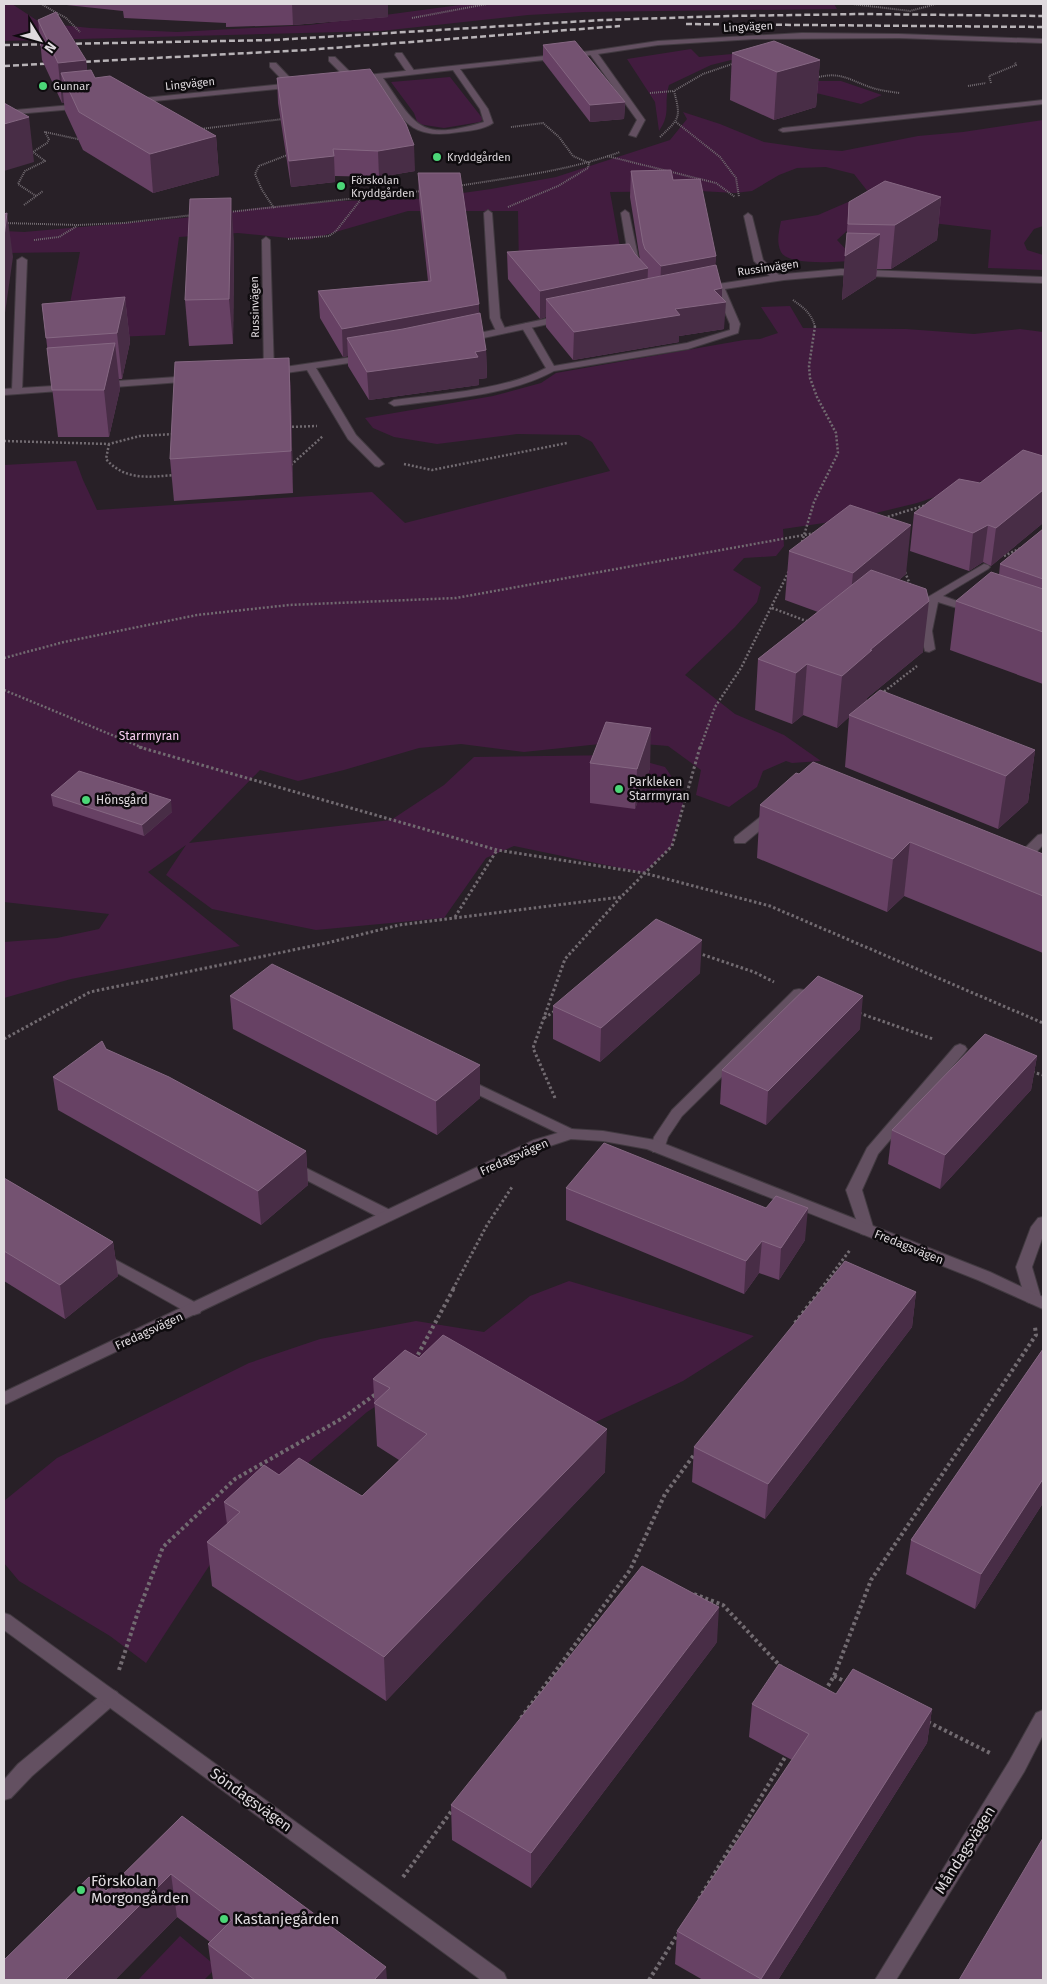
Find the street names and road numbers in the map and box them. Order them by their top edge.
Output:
street label: Lingvägen [723,19,773,35]
street label: Lingvägen [165,75,215,93]
street label: Russinvägen [736,257,800,279]
street label: Russinvägen [248,276,262,338]
street label: Fredagsvägen [478,1136,550,1178]
street label: Fredagsvägen [872,1227,946,1267]
street label: Fredagsvägen [113,1309,185,1353]
street label: Söndagsvägen [207,1764,295,1836]
street label: Måndagsvägen [931,1803,999,1897]

